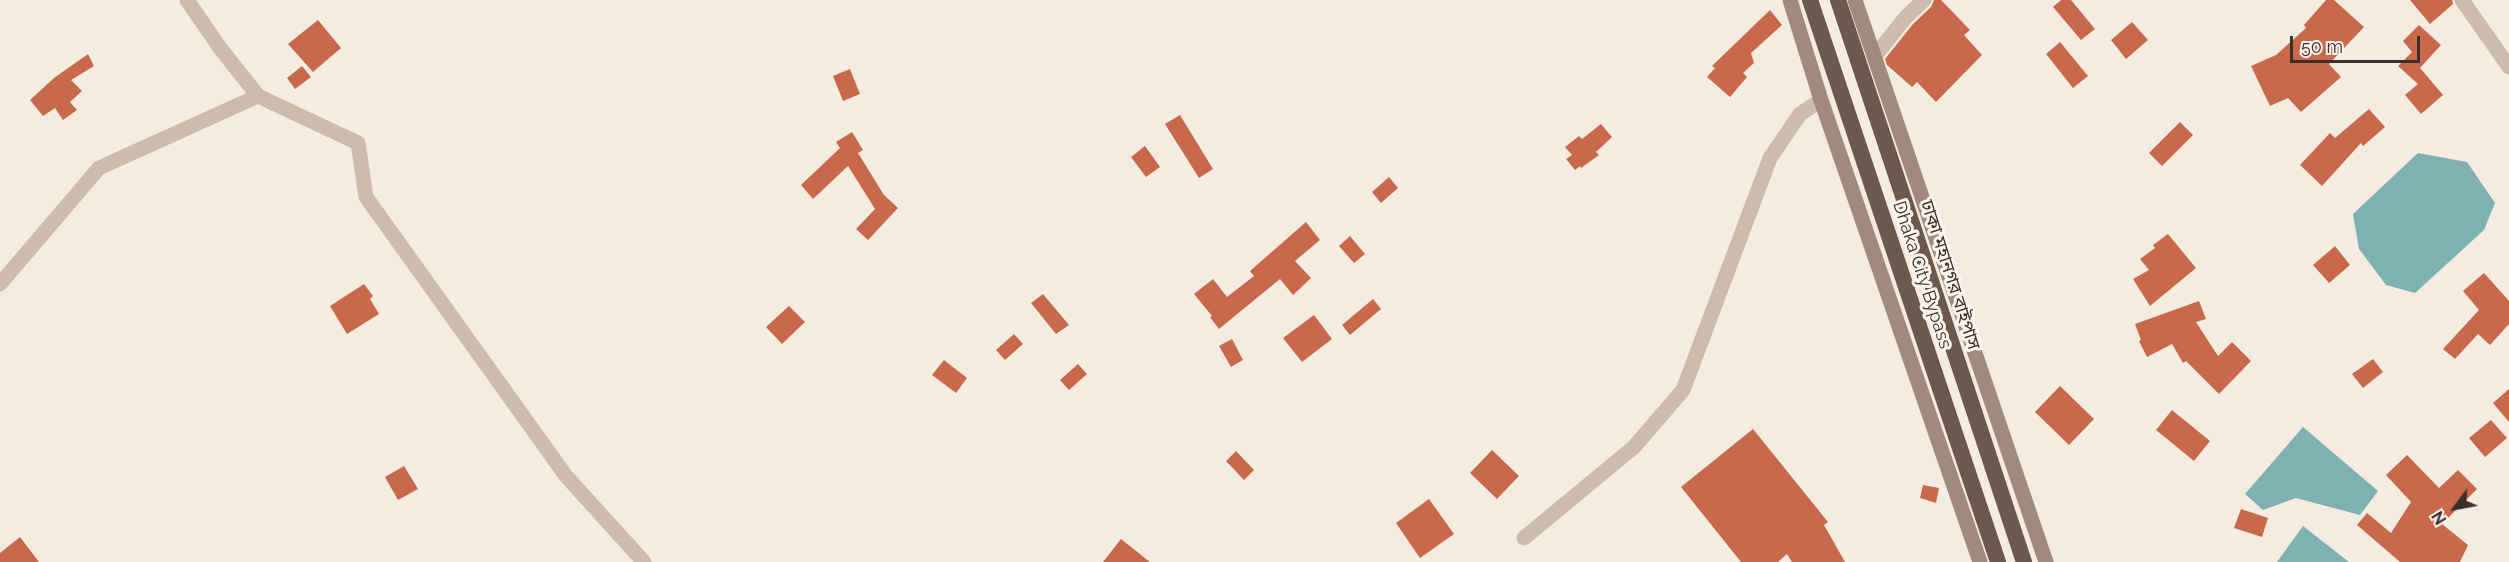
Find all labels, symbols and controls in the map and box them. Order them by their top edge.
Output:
scale bar [2293,24,2424,62]
text: 50 m [2301,36,2343,57]
street label: ঢাকা মহানগর বাইপাস [1916,198,1984,352]
street label: Dhaka City Bypass [1888,199,1956,351]
north arrow [2425,478,2485,538]
text: N [2428,508,2451,528]

